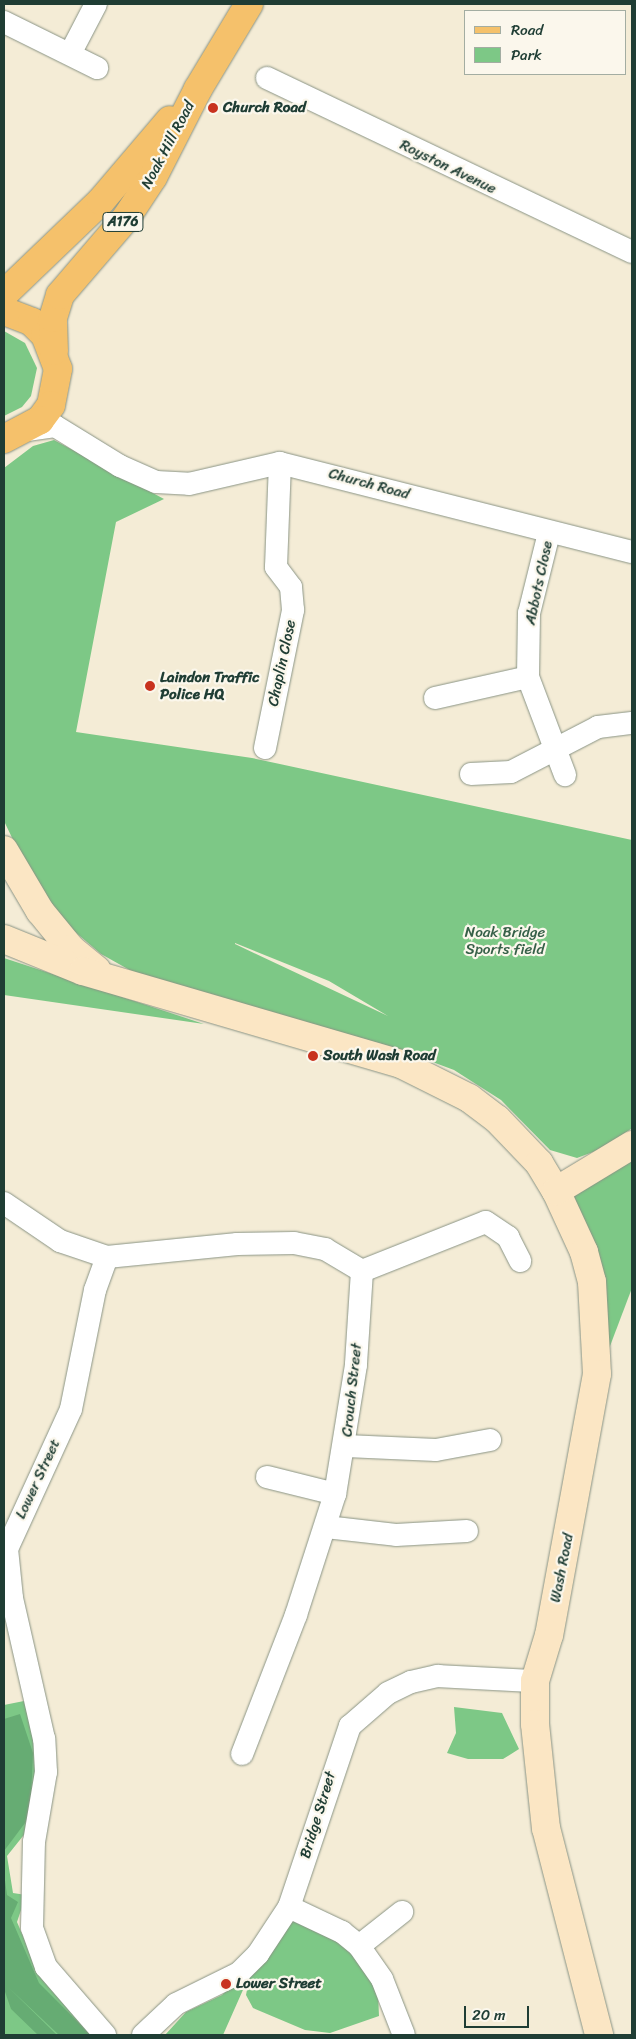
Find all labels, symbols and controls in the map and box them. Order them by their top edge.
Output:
legend [464,10,626,75]
text: Road [511,17,543,43]
text: Park [511,42,542,68]
street label: Noak Hill Road [137,98,199,192]
place label: Church Road [223,99,306,117]
marker: Church Road [207,102,219,114]
street label: Royston Avenue [397,136,499,198]
road number: A176 [102,210,144,233]
street label: Church Road [327,465,411,503]
street label: Abbots Close [521,539,557,627]
street label: Chaplin Close [264,618,300,708]
place label: Laindon Traffic Police HQ [160,668,260,703]
marker: Laindon Traffic Police HQ [144,680,156,692]
park label: Noak Bridge Sports field [465,923,545,958]
place label: South Wash Road [323,1047,436,1065]
marker: South Wash Road [307,1050,319,1062]
street label: Crouch Street [338,1342,366,1438]
street label: Lower Street [12,1436,64,1522]
street label: Wash Road [546,1532,578,1604]
street label: Bridge Street [296,1769,340,1861]
place label: Lower Street [236,1975,322,1993]
marker: Lower Street [220,1978,232,1990]
scale bar [466,1996,531,2028]
text: 20 m [472,2002,506,2028]

